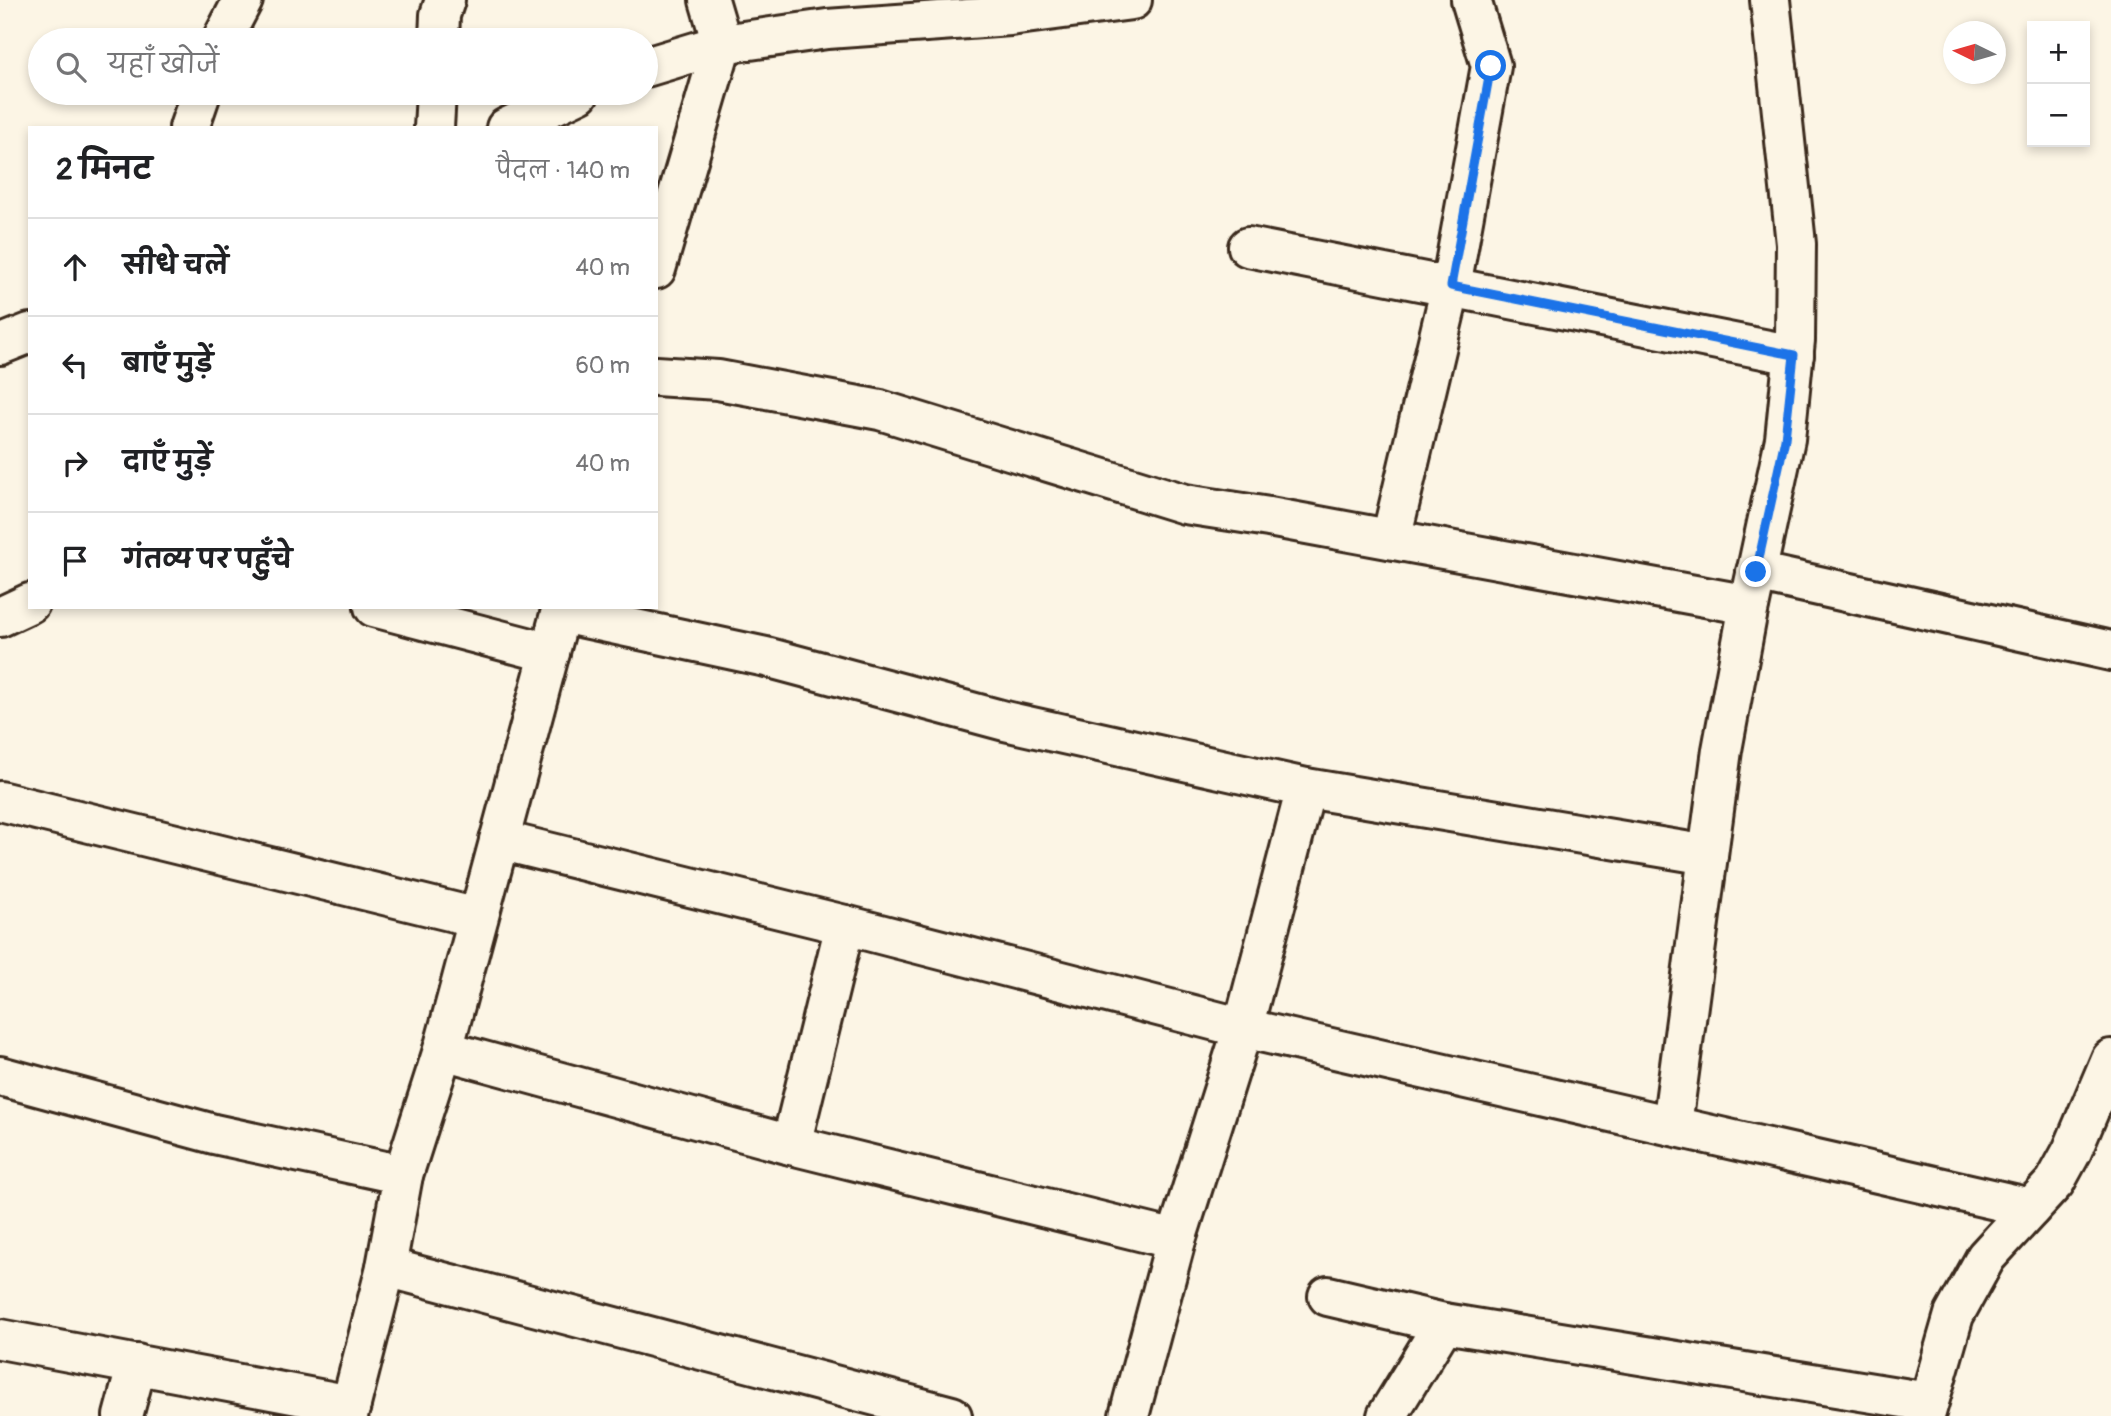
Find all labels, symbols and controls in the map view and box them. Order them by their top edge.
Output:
north arrow [1943,21,2006,84]
map controls [2027,21,2090,147]
button: + [2027,21,2090,84]
search box [28,28,658,105]
icon: search [52,48,90,86]
text: यहाँ खोजें [108,49,219,81]
route start [1475,50,1506,81]
button: − [2027,84,2090,147]
text: 2 मिनट [56,151,152,188]
text: पैदल · 140 m [496,156,630,185]
icon: ahead [56,248,94,286]
text: सीधे चलें [123,250,228,282]
text: 40 m [576,253,630,282]
icon: left [56,346,94,384]
text: बाएँ मुड़ें [123,348,213,380]
text: 60 m [575,351,630,380]
icon: right [56,444,94,482]
text: दाएँ मुड़ें [123,446,212,478]
text: 40 m [576,449,630,478]
icon: arrive [56,542,94,580]
text: गंतव्य पर पहुँचे [123,544,292,576]
route end [1740,556,1771,587]

